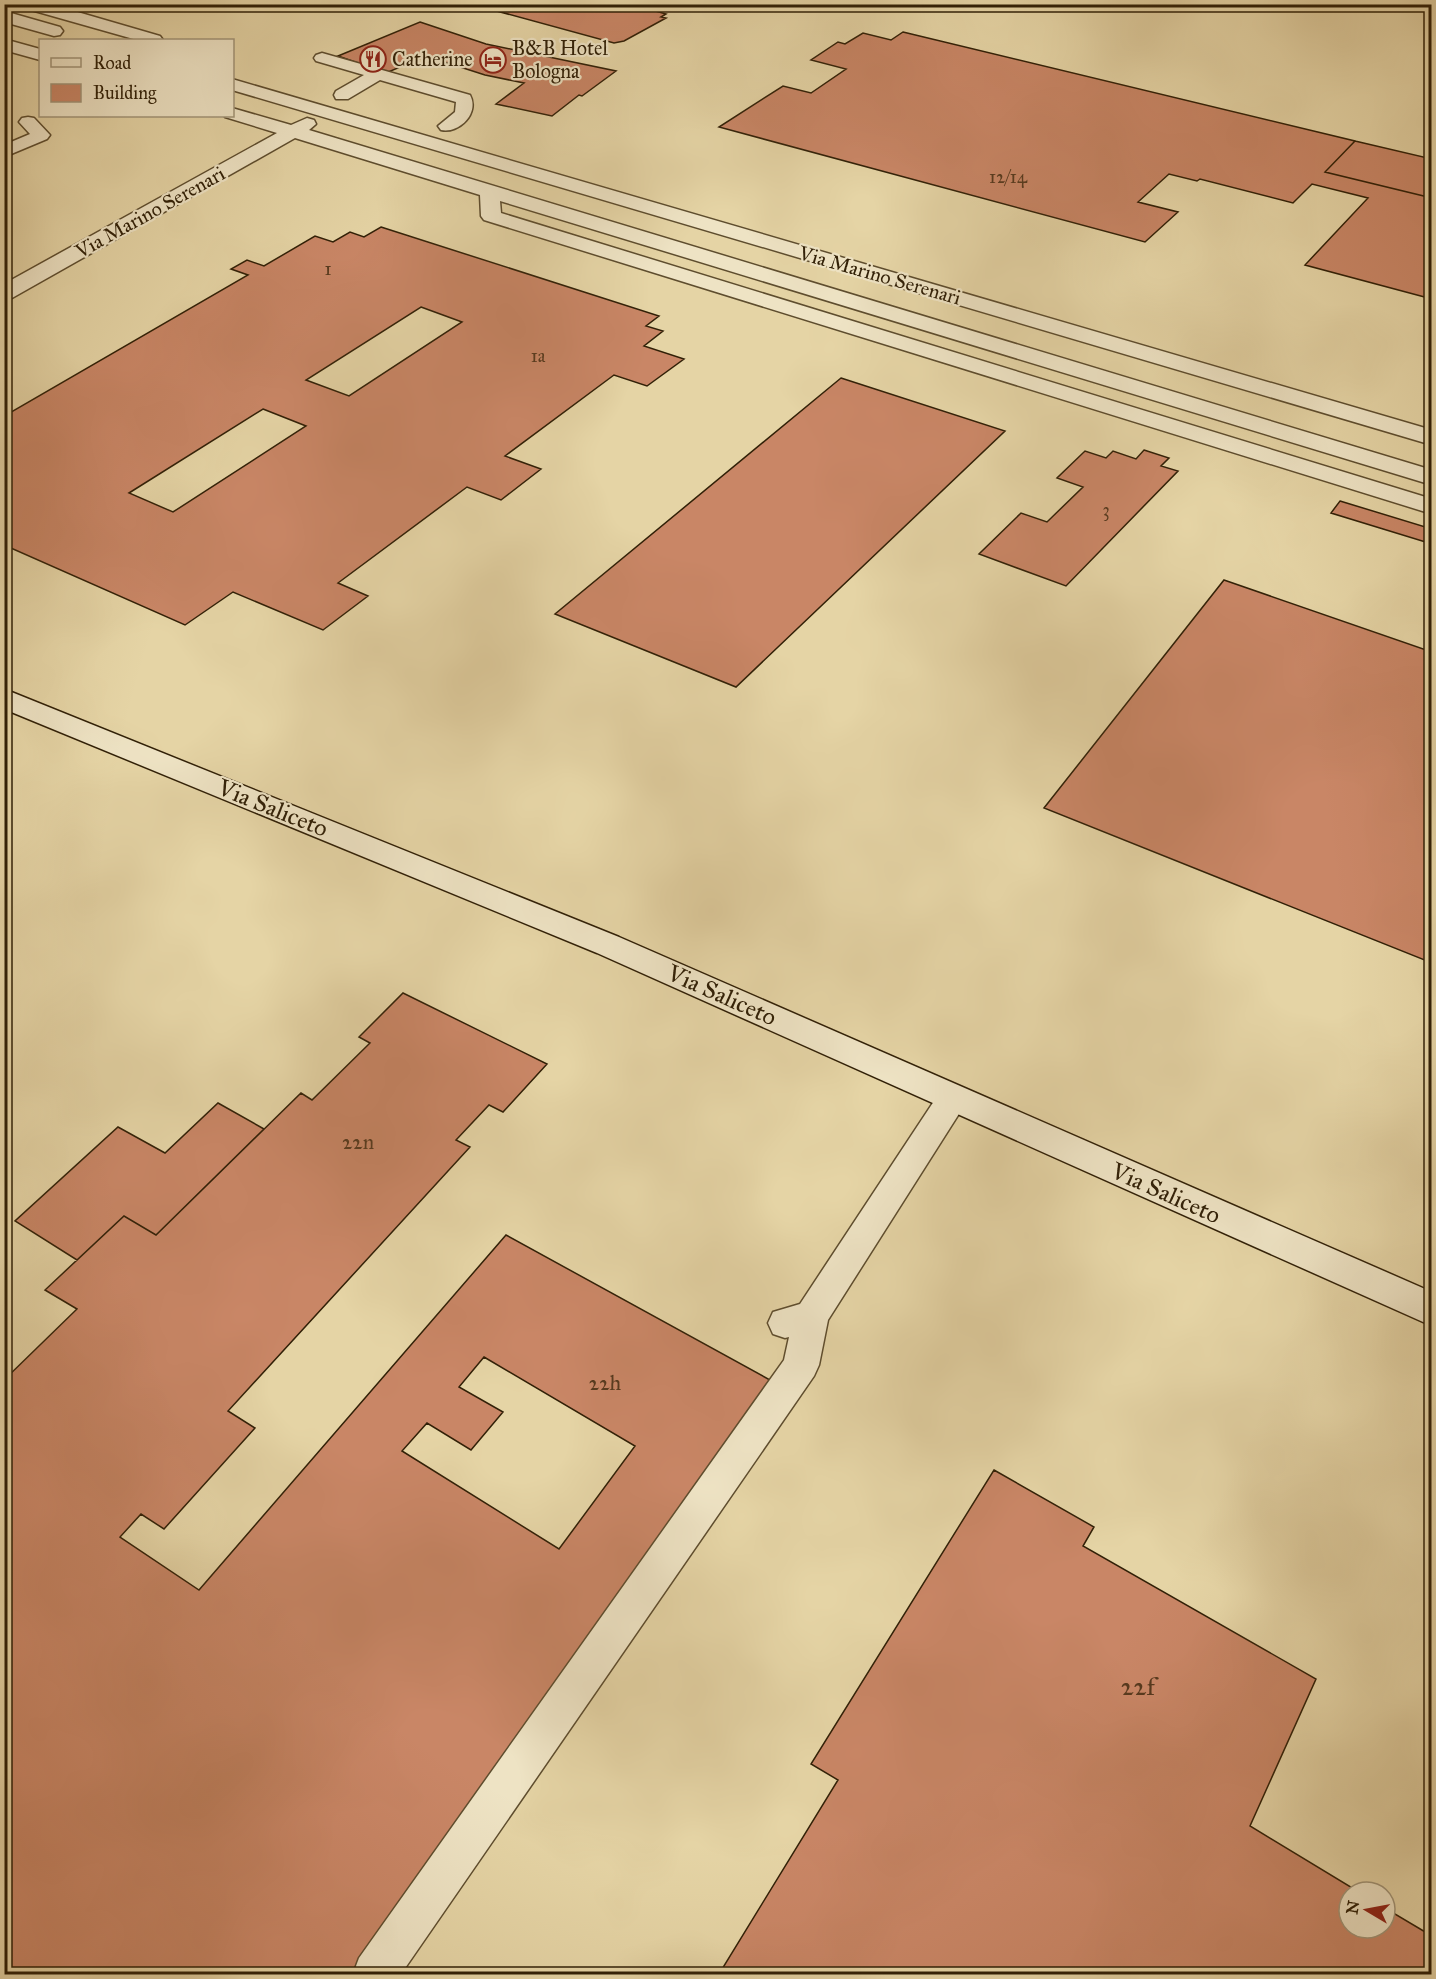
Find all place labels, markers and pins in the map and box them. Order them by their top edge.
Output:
place label: B&B Hotel Bologna [512,36,608,84]
restaurant icon: Catherine [358,44,388,74]
hotel icon: B&B Hotel Bologna [478,45,508,75]
place label: Catherine [392,47,473,71]

